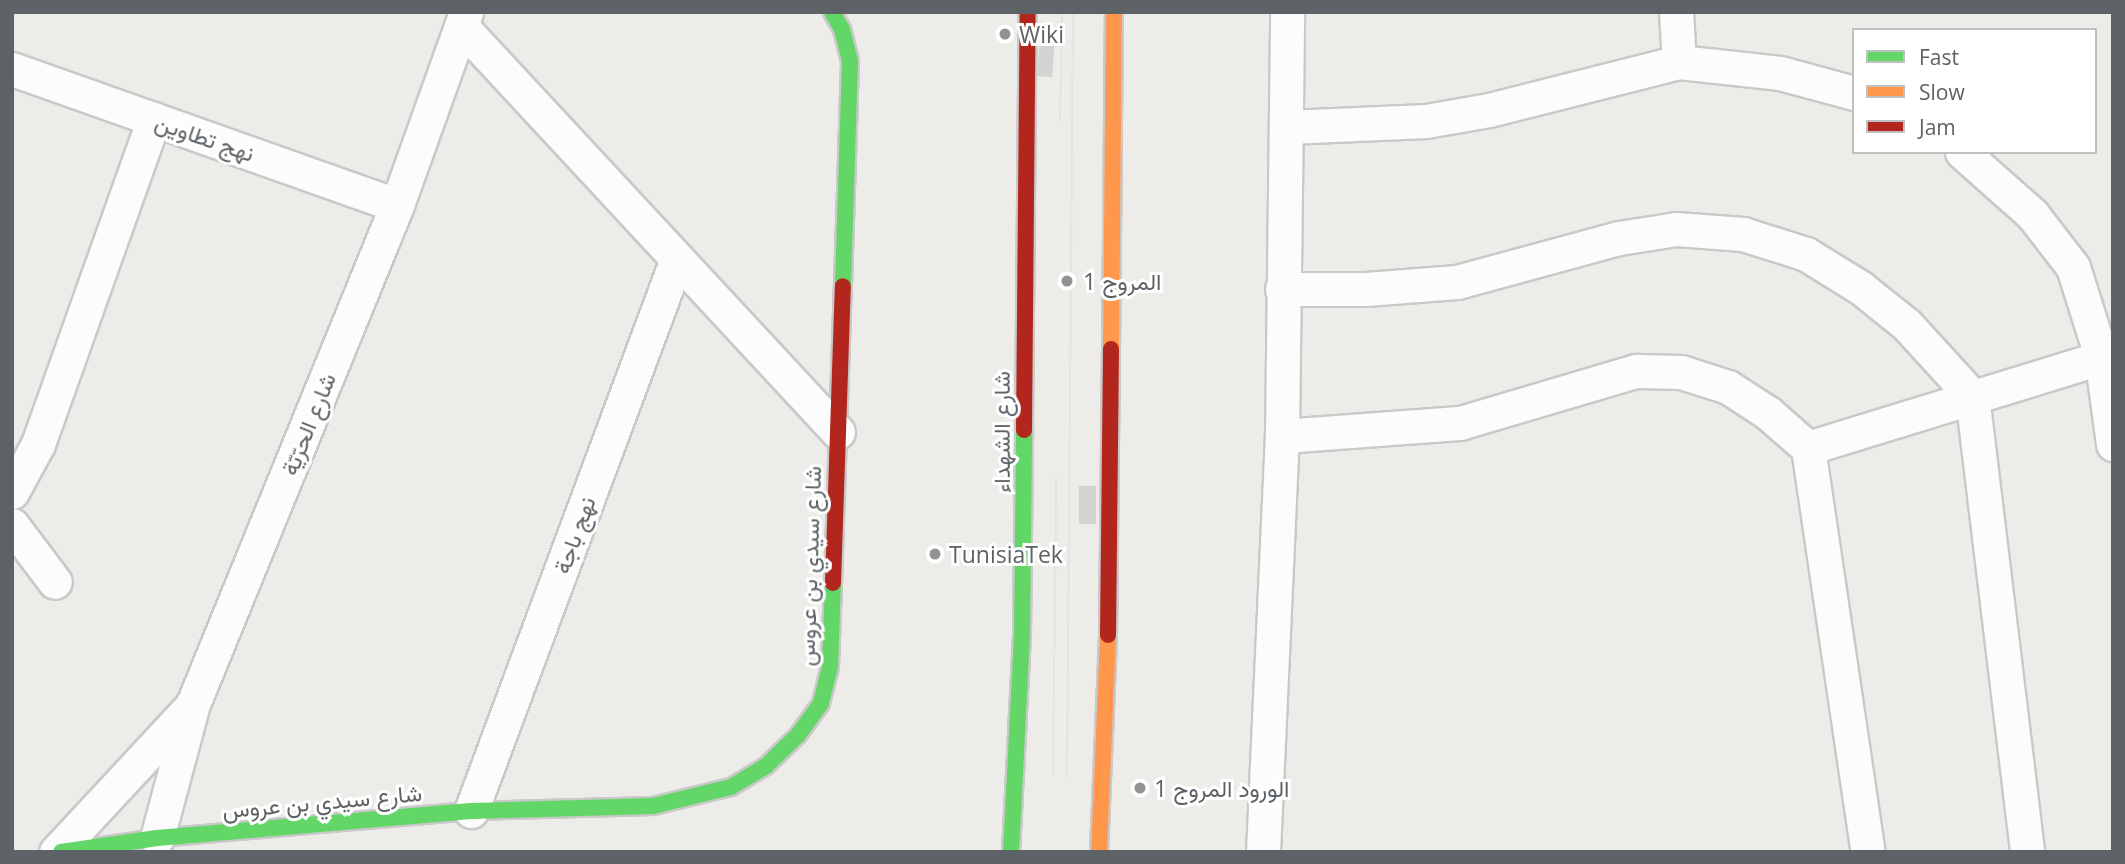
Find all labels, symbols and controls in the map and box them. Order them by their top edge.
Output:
place label: Wiki [1019,20,1064,48]
marker: Wiki [997,26,1013,42]
legend [1852,28,2097,154]
text: Fast [1919,43,1959,71]
text: Slow [1919,78,1965,106]
street label: نهج تطاوين [152,107,258,167]
text: Jam [1919,113,1956,141]
place label: المروج 1 [1083,267,1161,295]
marker: المروج 1 [1057,271,1077,291]
street label: شارع الحرّيّة [275,369,341,479]
street label: شارع الشهداء [987,371,1015,493]
street label: شارع سيدي بن عروس [792,465,826,667]
street label: نهج باجة [547,493,601,577]
place label: TunisiaTek [949,540,1063,568]
marker: TunisiaTek [927,546,943,562]
place label: الورود المروج 1 [1154,774,1289,802]
street label: شارع سيدي بن عروس [221,779,423,823]
marker: الورود المروج 1 [1132,780,1148,796]

